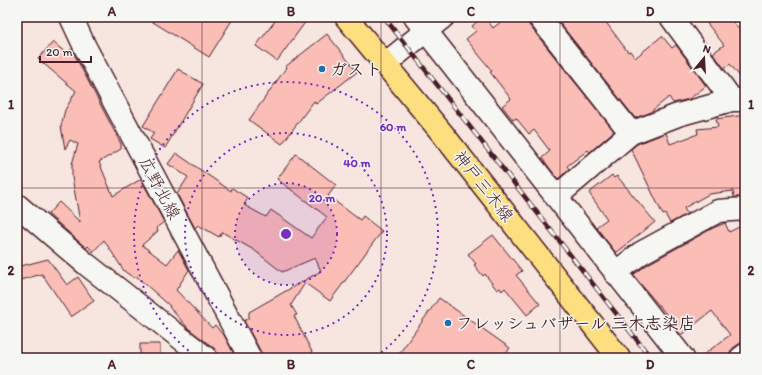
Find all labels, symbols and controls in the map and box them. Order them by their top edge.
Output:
text: A [107,4,117,19]
text: B [287,4,296,19]
text: C [467,4,476,19]
text: D [646,4,655,19]
scale bar [40,38,91,64]
north arrow [684,38,724,78]
text: N [701,42,712,56]
text: 20 m [46,45,73,59]
place label: ガスト [330,59,383,79]
marker: ガスト [317,64,327,74]
text: 1 [8,97,14,112]
text: 1 [748,97,754,112]
text: 60 m [380,120,407,134]
street label: 神戸三木線 [450,146,518,226]
street label: 広野北線 [135,153,185,223]
text: 40 m [343,156,372,170]
text: 20 m [309,191,336,205]
centre of rings [279,227,293,241]
text: 2 [8,263,15,278]
text: 2 [748,263,755,278]
place label: フレッシュバザール 三木志染店 [456,313,696,333]
marker: フレッシュバザール 三木志染店 [443,318,453,328]
text: A [107,357,117,372]
text: B [287,357,296,372]
text: C [467,357,476,372]
text: D [646,357,655,372]

